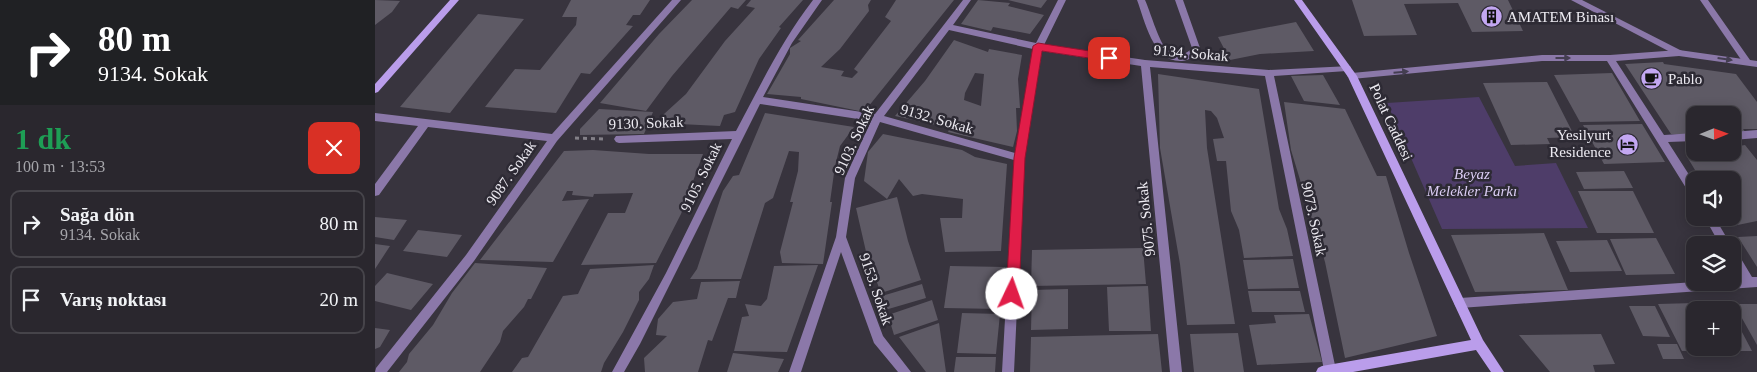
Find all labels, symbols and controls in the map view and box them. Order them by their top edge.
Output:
building icon: AMATEM Binası [1479,5,1503,29]
place label: AMATEM Binası [1507,9,1614,25]
icon: right [15,20,80,85]
text: 80 m [98,20,171,59]
pin [1088,37,1130,79]
street label: 9134. Sokak [1153,42,1230,64]
icon: arrive [1095,44,1123,72]
one-way arrow [1555,54,1571,62]
one-way arrow [1717,55,1733,63]
text: 9134. Sokak [98,61,208,86]
one-way arrow [1393,67,1409,75]
cafe icon: Pablo [1640,67,1664,91]
place label: Pablo [1668,71,1702,87]
street label: Polat Caddesi [1366,81,1416,163]
street label: 9132. Sokak [899,101,976,137]
street label: 9103. Sokak [831,102,877,177]
north arrow [1686,106,1741,161]
map controls [1686,106,1741,356]
street label: 9130. Sokak [608,114,684,132]
text: 1 dk [15,122,71,155]
button: close [308,122,360,174]
place label: Yesilyurt Residence [1549,127,1612,160]
hotel icon: Yesilyurt Residence [1615,132,1639,156]
street label: 9087. Sokak [483,137,539,208]
street label: 9105. Sokak [677,139,725,214]
text: 100 m · 13:53 [15,158,105,175]
park label: Beyaz Melekler Parkı [1426,166,1517,199]
button: sound [1686,171,1741,226]
street label: 9075. Sokak [1134,180,1158,257]
street label: 9073. Sokak [1298,181,1330,258]
text: Sağa dön [60,204,134,225]
icon: right [17,210,45,238]
text: 80 m [319,213,358,234]
text: 9134. Sokak [60,226,140,243]
button: layers [1686,236,1741,291]
street label: 9153. Sokak [856,251,896,328]
position arrow [985,267,1037,319]
icon: arrive [17,286,45,314]
text: Varış noktası [60,289,166,310]
text: 20 m [319,289,358,310]
button: + [1686,301,1741,356]

